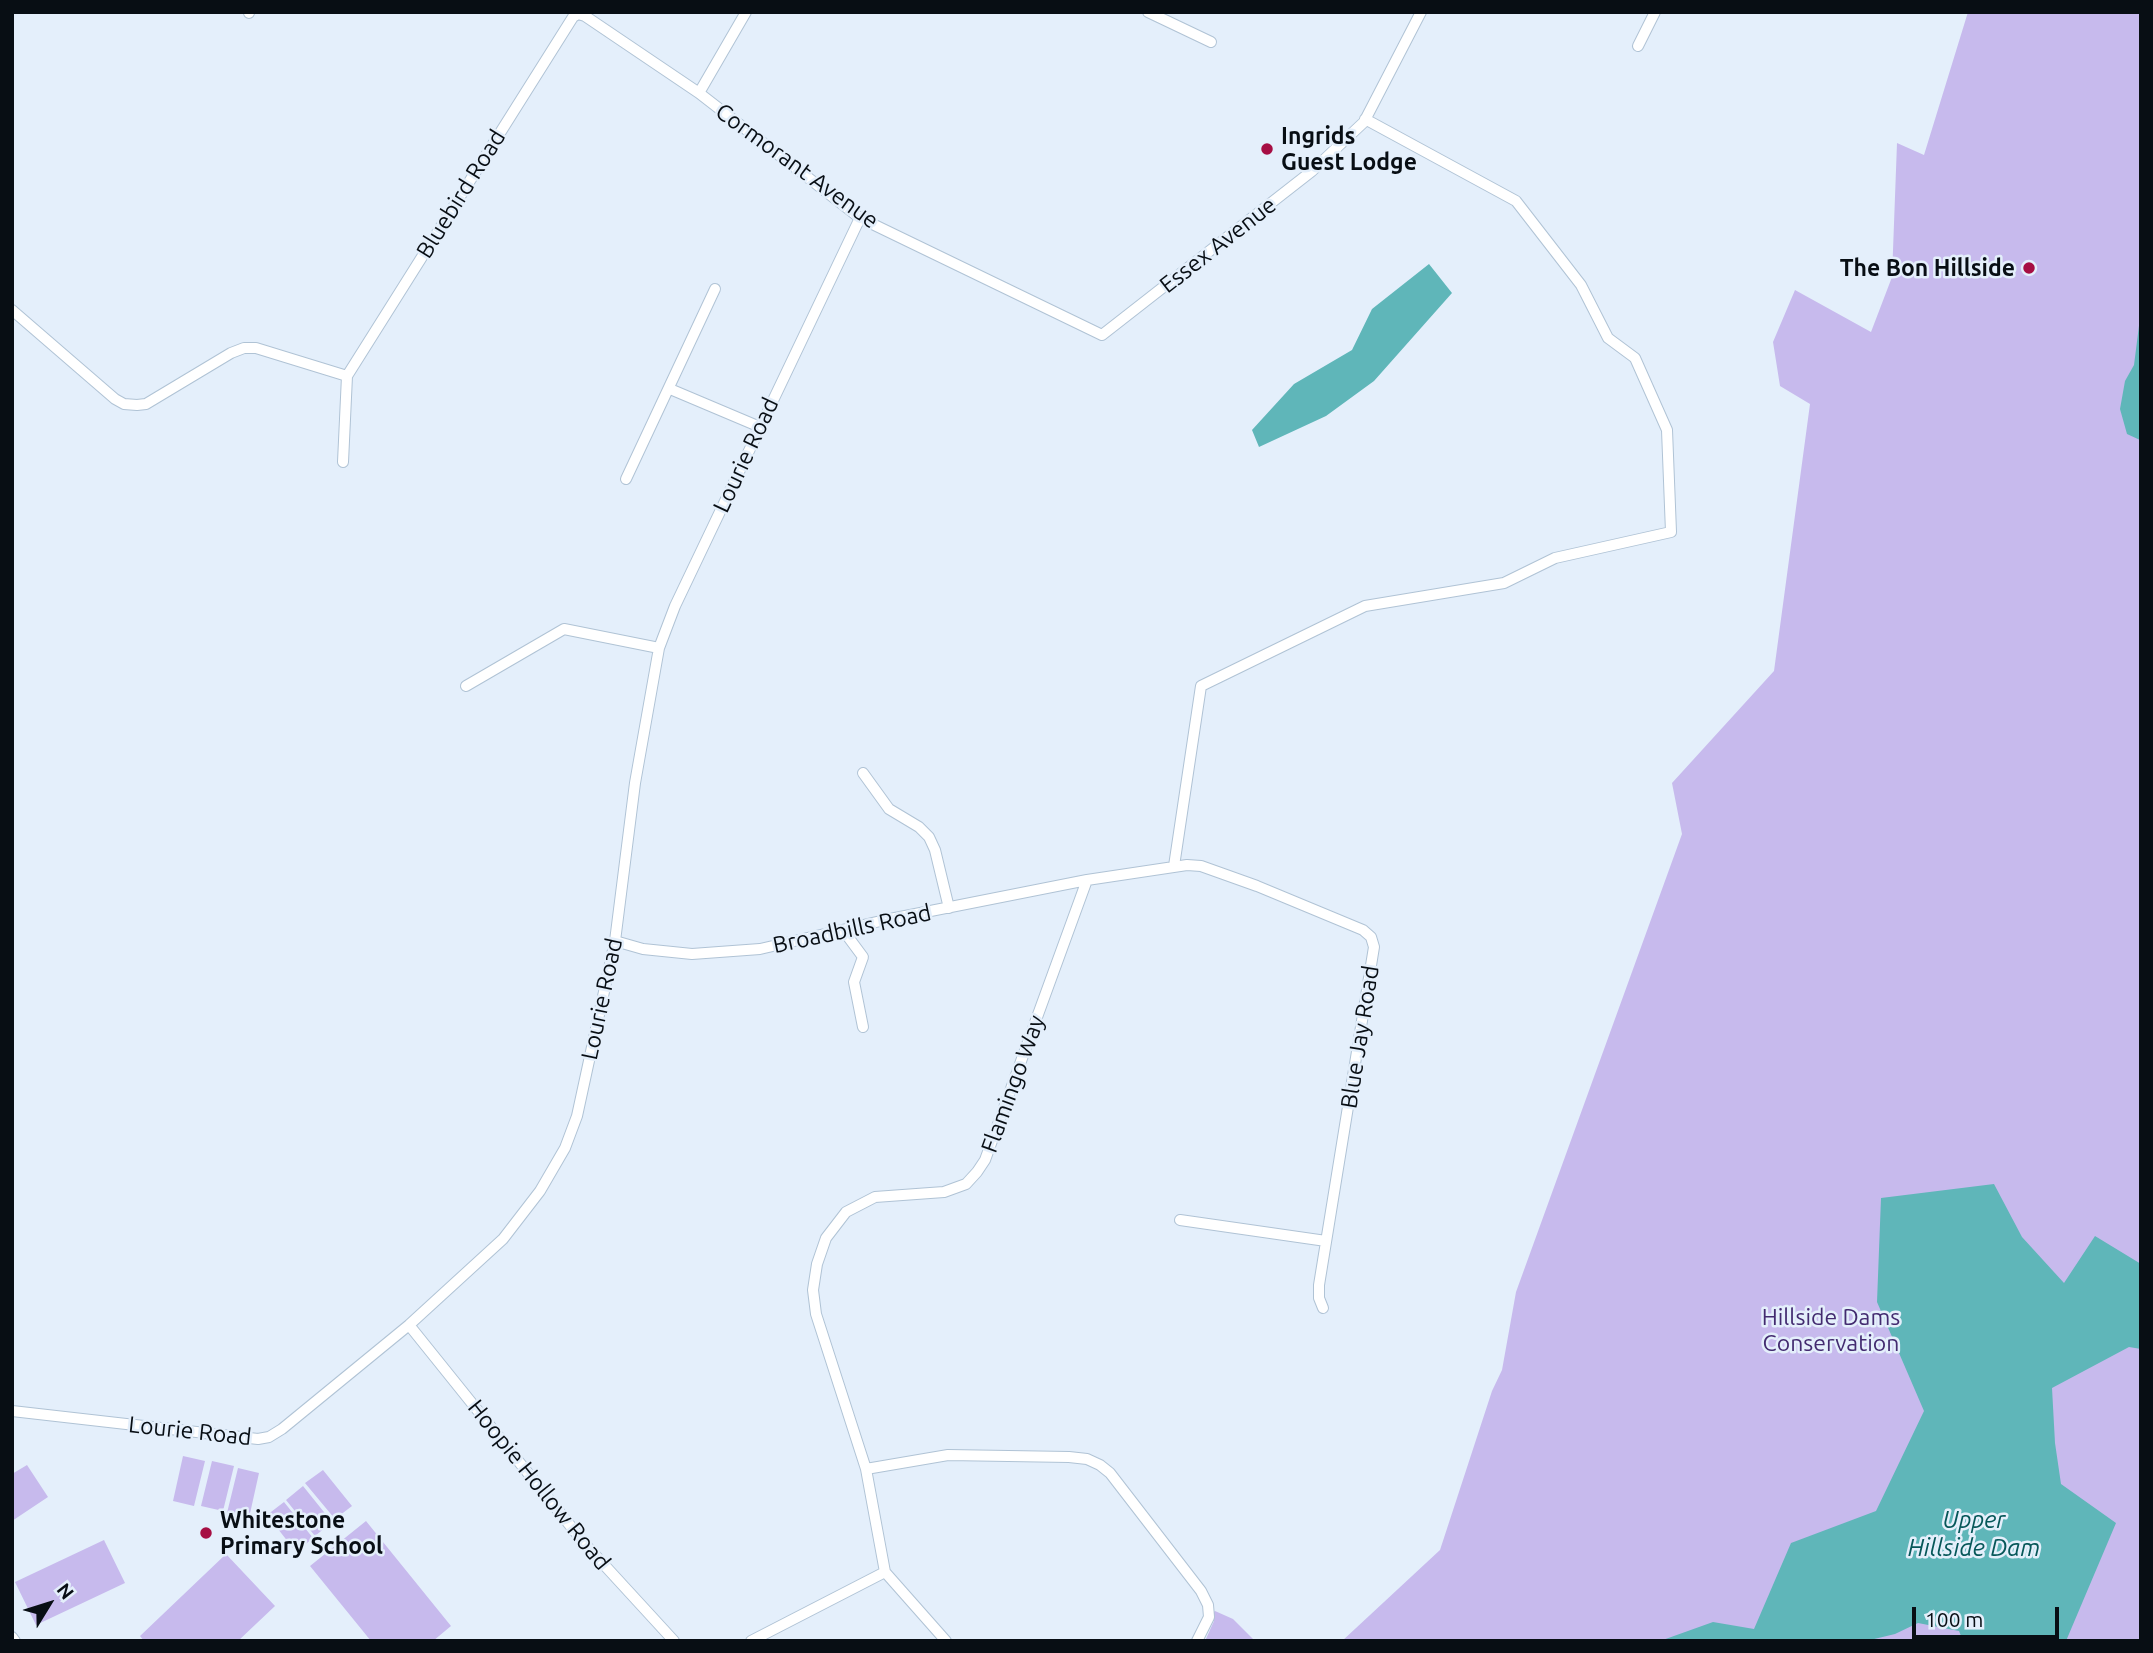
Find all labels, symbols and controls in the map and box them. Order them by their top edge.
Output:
street label: Cormorant Avenue [710,98,884,234]
place label: Ingrids Guest Lodge [1281,122,1417,176]
street label: Bluebird Road [411,125,511,263]
marker: Ingrids Guest Lodge [1259,141,1275,157]
street label: Essex Avenue [1154,191,1282,299]
place label: The Bon Hillside [1840,254,2015,282]
marker: The Bon Hillside [2021,260,2037,276]
street label: Lourie Road [707,393,785,517]
street label: Broadbills Road [770,899,934,959]
street label: Lourie Road [576,936,628,1062]
street label: Blue Jay Road [1335,964,1385,1110]
street label: Flamingo Way [975,1012,1051,1156]
park label: Hillside Dams Conservation [1762,1303,1900,1357]
street label: Hoopie Hollow Road [462,1394,616,1576]
street label: Lourie Road [127,1411,253,1451]
place label: Whitestone Primary School [220,1506,383,1560]
water label: Upper Hillside Dam [1908,1506,2040,1562]
marker: Whitestone Primary School [198,1525,214,1541]
north arrow [14,1569,84,1639]
text: N [53,1579,79,1603]
scale bar [1915,1594,2062,1638]
text: 100 m [1925,1607,1983,1631]

